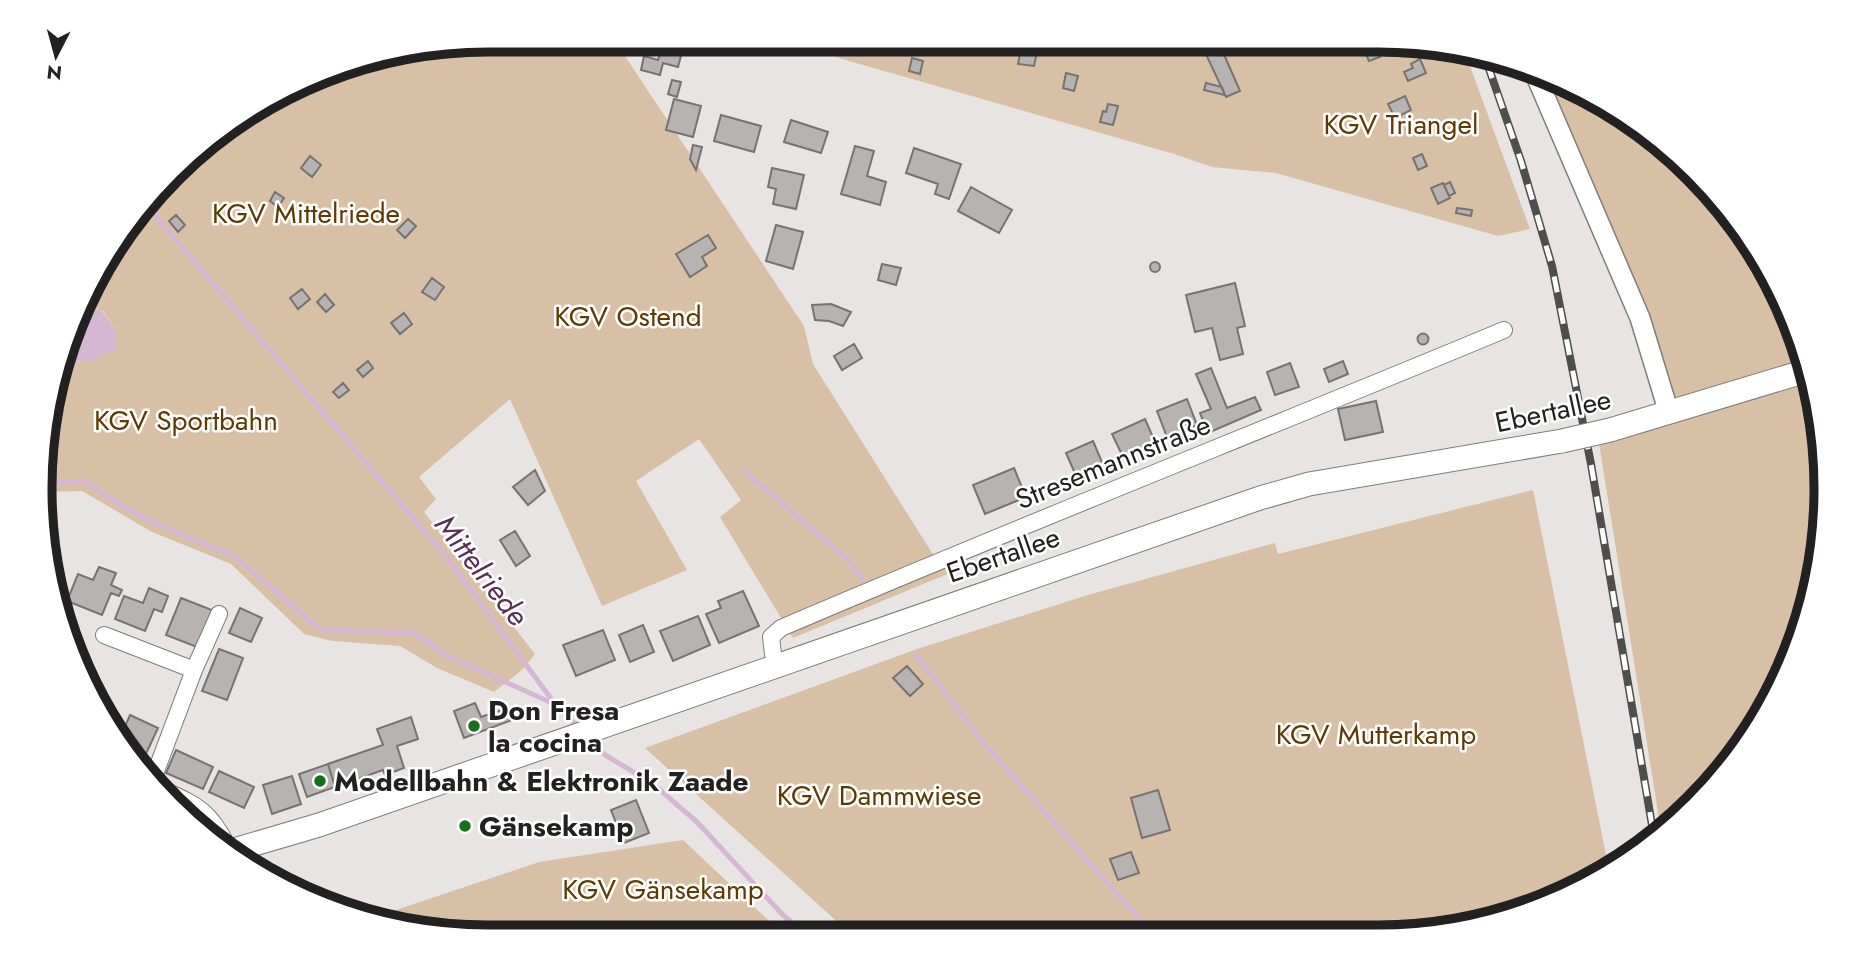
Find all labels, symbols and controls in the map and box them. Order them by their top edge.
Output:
north arrow [21,21,91,91]
text: N [45,58,63,87]
park label: KGV Triangel [1324,104,1478,145]
park label: KGV Mittelriede [212,193,400,234]
park label: KGV Ostend [554,296,702,337]
street label: Ebertallee [1491,379,1615,443]
park label: KGV Sportbahn [94,400,278,441]
street label: Stresemannstraße [1009,404,1217,520]
water label: Mittelriede [425,505,539,635]
street label: Ebertallee [941,517,1065,593]
place label: Don Fresa la cocina [488,690,619,763]
park label: KGV Mutterkamp [1276,714,1476,755]
marker: Don Fresa la cocina [466,718,482,734]
place label: Modellbahn & Elektronik Zaade [334,761,749,802]
marker: Modellbahn & Elektronik Zaade [312,773,328,789]
park label: KGV Dammwiese [777,775,981,816]
place label: Gänsekamp [479,806,633,847]
marker: Gänsekamp [457,818,473,834]
park label: KGV Gänsekamp [562,869,764,910]

